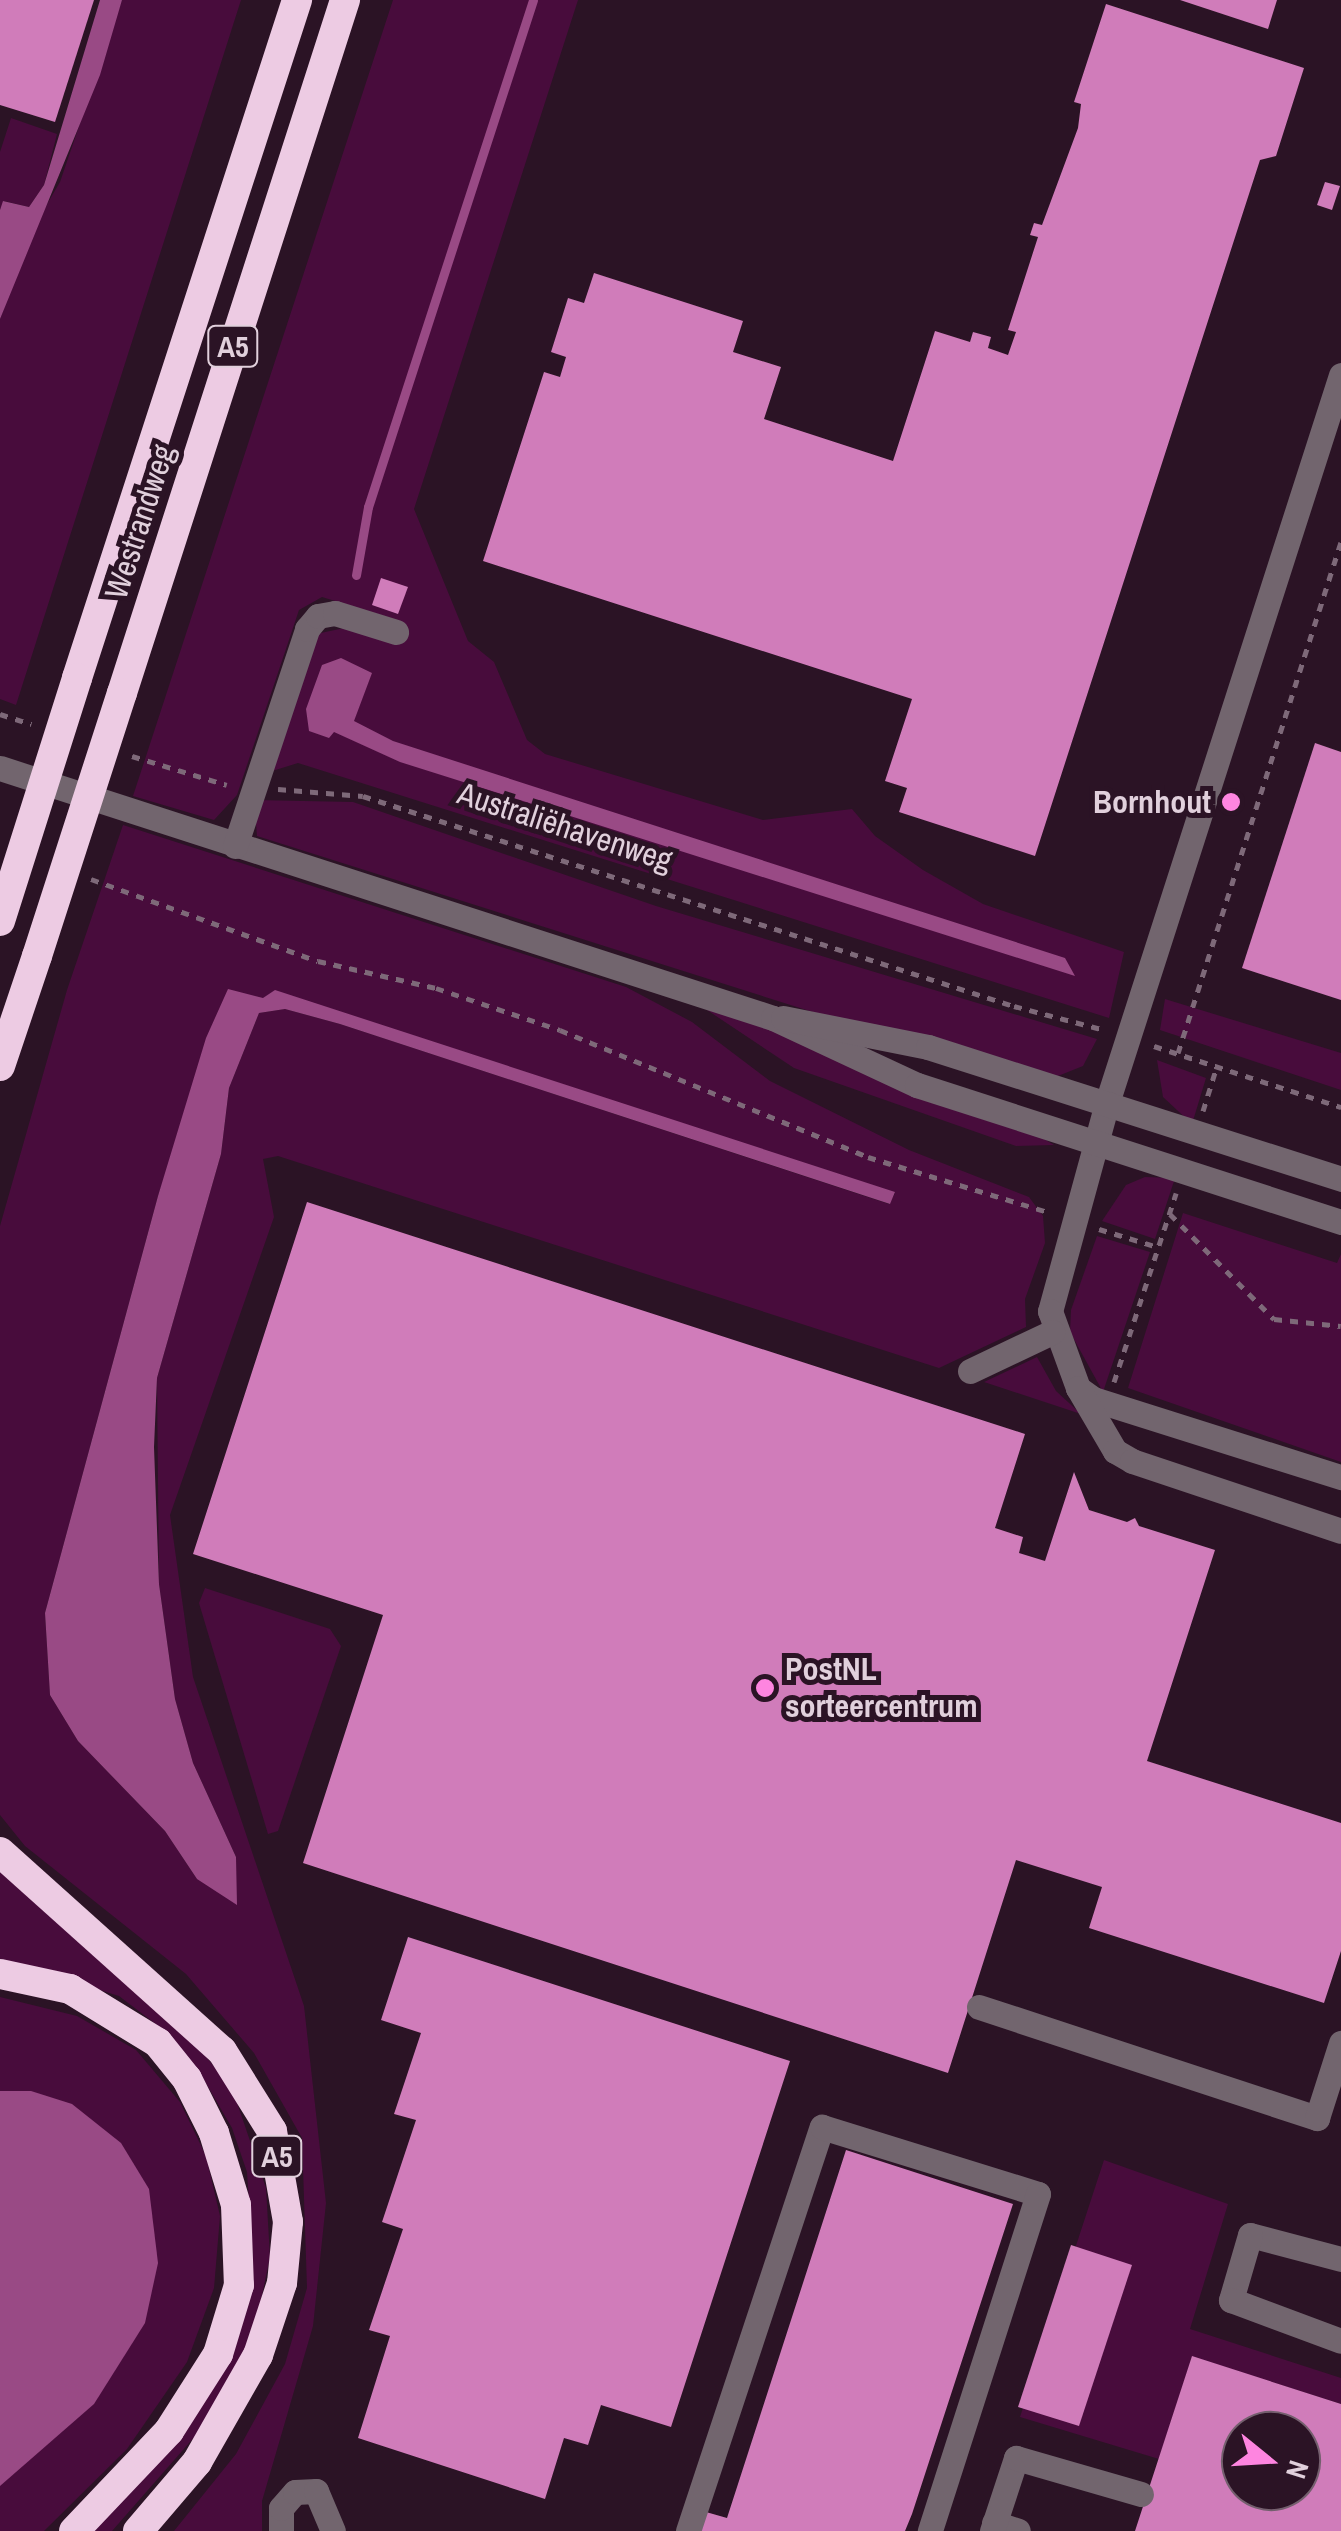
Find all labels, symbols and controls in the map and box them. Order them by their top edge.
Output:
road number: A5 [206,321,260,371]
street label: Westrandweg [97,440,183,604]
street label: Australiëhavenweg [453,774,677,880]
place label: Bornhout [1093,783,1211,821]
marker: Bornhout [1220,791,1242,813]
place label: PostNL sorteercentrum [785,1651,977,1726]
marker: PostNL sorteercentrum [754,1677,776,1699]
road number: A5 [250,2131,304,2181]
north arrow [1221,2411,1321,2511]
text: N [1277,2456,1318,2483]

